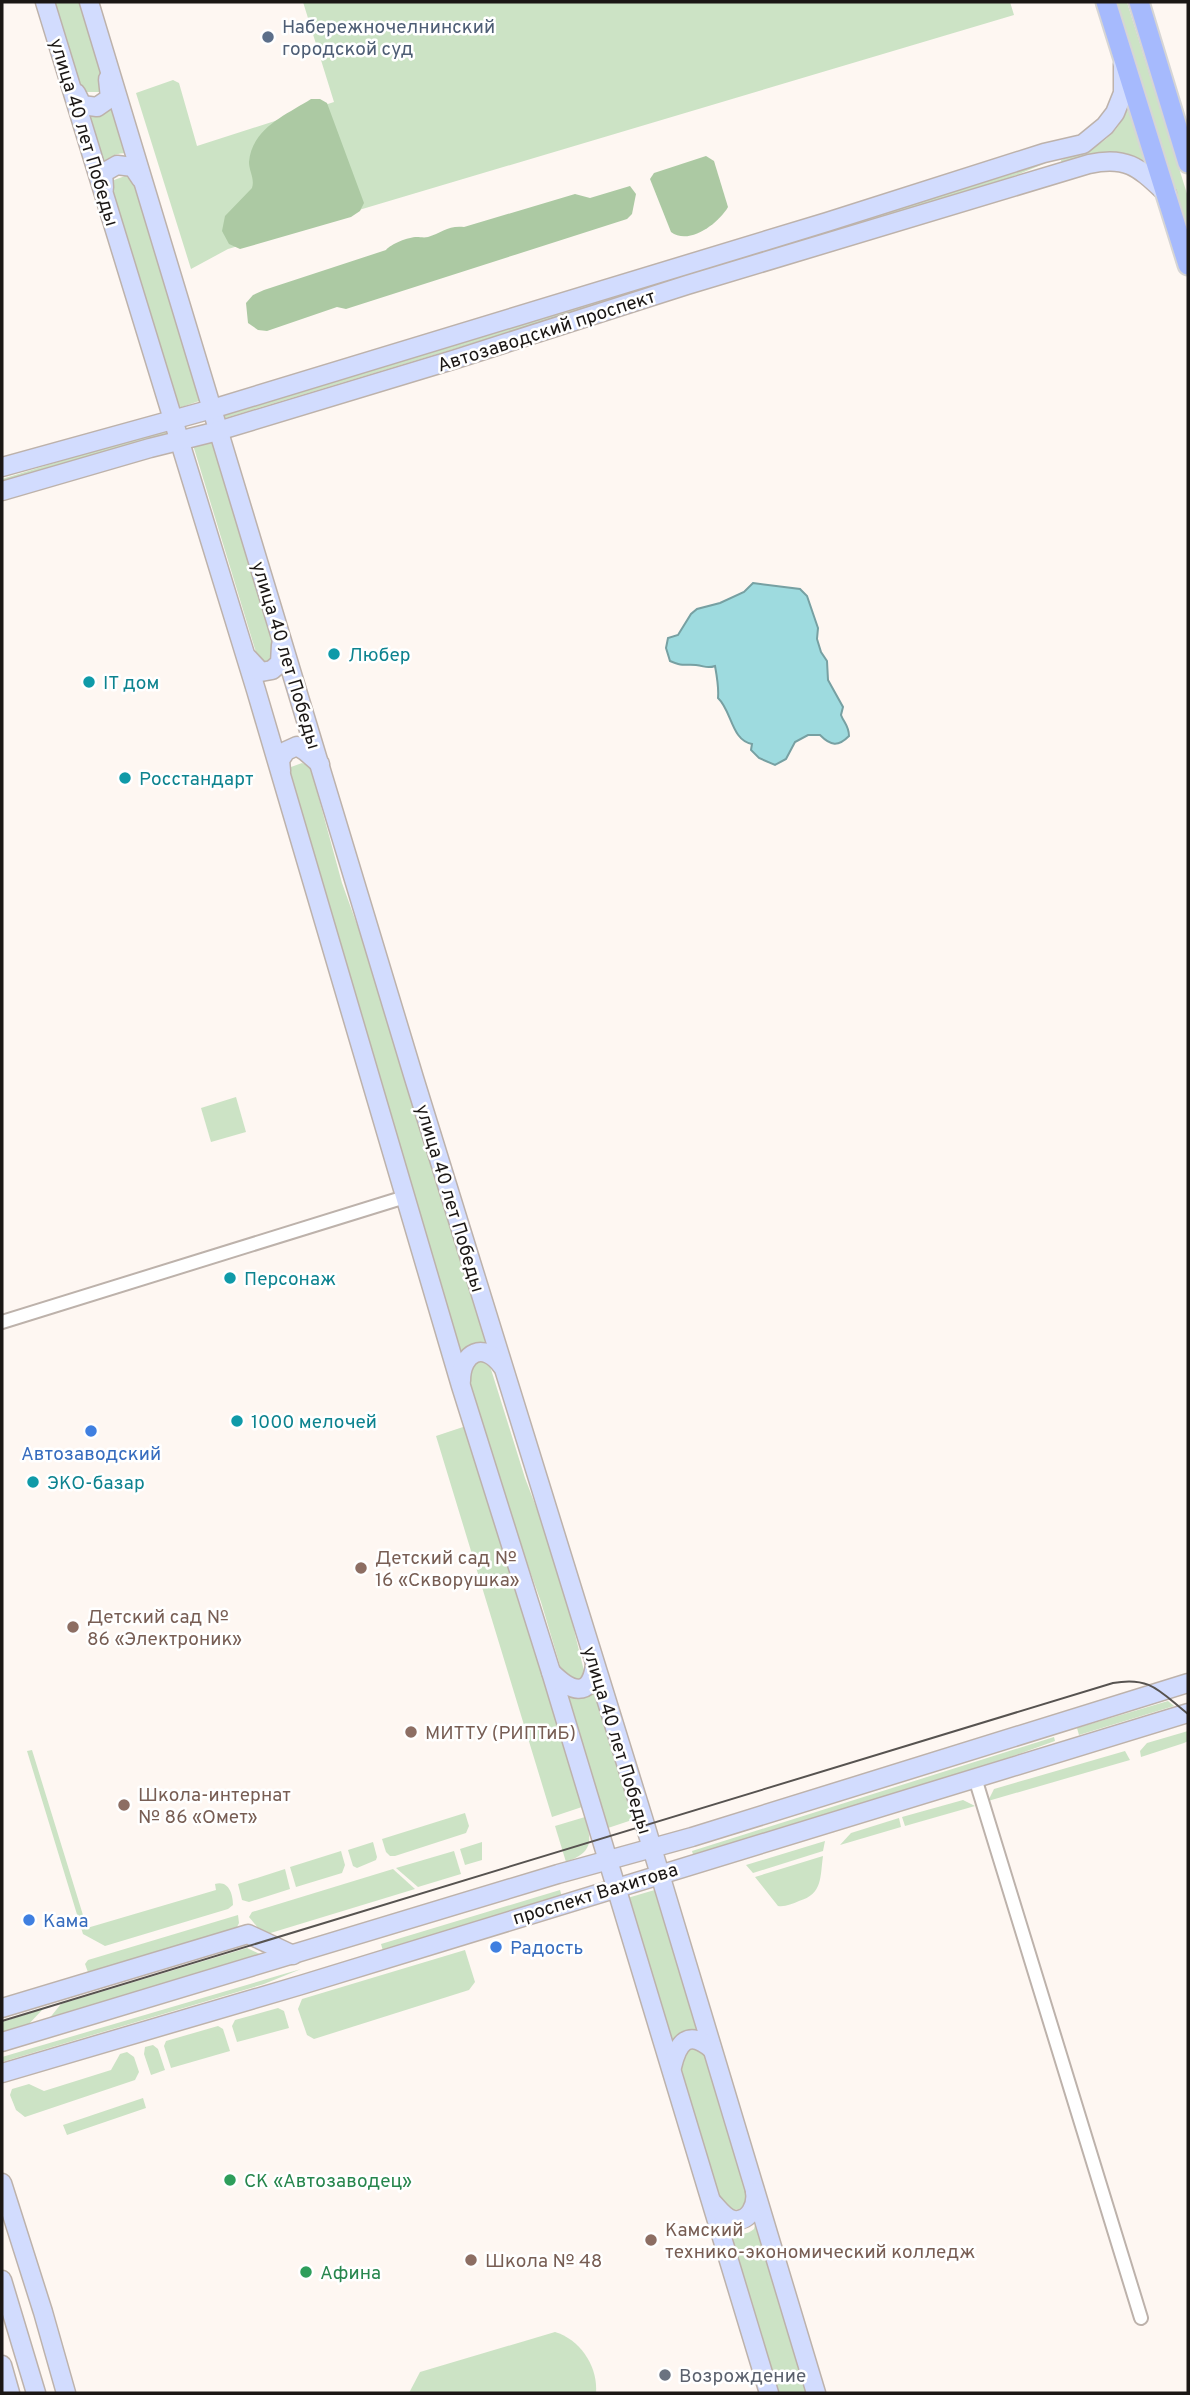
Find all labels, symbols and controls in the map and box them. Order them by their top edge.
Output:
place label: Набережночелнинский городской суд [282,16,495,62]
marker: Набережночелнинский городской суд [260,29,276,45]
street label: улица 40 лет Победы [43,36,123,229]
street label: Автозаводский проспект [435,285,659,379]
street label: улица 40 лет Победы [245,559,325,752]
place label: Любер [348,644,410,668]
marker: Любер [326,646,342,662]
place label: IT дом [103,672,159,696]
marker: IT дом [81,674,97,690]
place label: Росстандарт [139,768,254,792]
marker: Росстандарт [117,770,133,786]
street label: улица 40 лет Победы [409,1102,489,1295]
place label: Персонаж [244,1268,336,1292]
marker: Персонаж [222,1270,238,1286]
place label: 1000 мелочей [251,1411,377,1435]
marker: 1000 мелочей [229,1413,245,1429]
marker: Автозаводский [83,1423,99,1439]
place label: Автозаводский [21,1443,161,1467]
place label: ЭКО-базар [47,1472,145,1496]
marker: ЭКО-базар [25,1474,41,1490]
place label: Детский сад № 16 «Скворушка» [375,1547,520,1593]
marker: Детский сад № 16 «Скворушка» [353,1560,369,1576]
place label: Детский сад № 86 «Электроник» [87,1606,242,1652]
marker: Детский сад № 86 «Электроник» [65,1619,81,1635]
street label: улица 40 лет Победы [576,1644,656,1837]
place label: МИТТУ (РИПТиБ) [425,1722,576,1746]
marker: МИТТУ (РИПТиБ) [403,1724,419,1740]
place label: Школа-интернат № 86 «Омет» [138,1784,291,1830]
marker: Школа-интернат № 86 «Омет» [116,1797,132,1813]
street label: проспект Вахитова [510,1858,681,1931]
place label: Кама [43,1910,89,1934]
marker: Кама [21,1912,37,1928]
place label: Радость [510,1937,584,1961]
marker: Радость [488,1939,504,1955]
place label: СК «Автозаводец» [244,2170,412,2194]
marker: СК «Автозаводец» [222,2172,238,2188]
place label: Камский технико-экономический колледж [665,2219,975,2265]
marker: Камский технико-экономический колледж [643,2232,659,2248]
place label: Школа № 48 [485,2250,602,2274]
marker: Школа № 48 [463,2252,479,2268]
place label: Афина [320,2262,381,2286]
marker: Афина [298,2264,314,2280]
place label: Возрождение [679,2365,806,2389]
marker: Возрождение [657,2367,673,2383]

